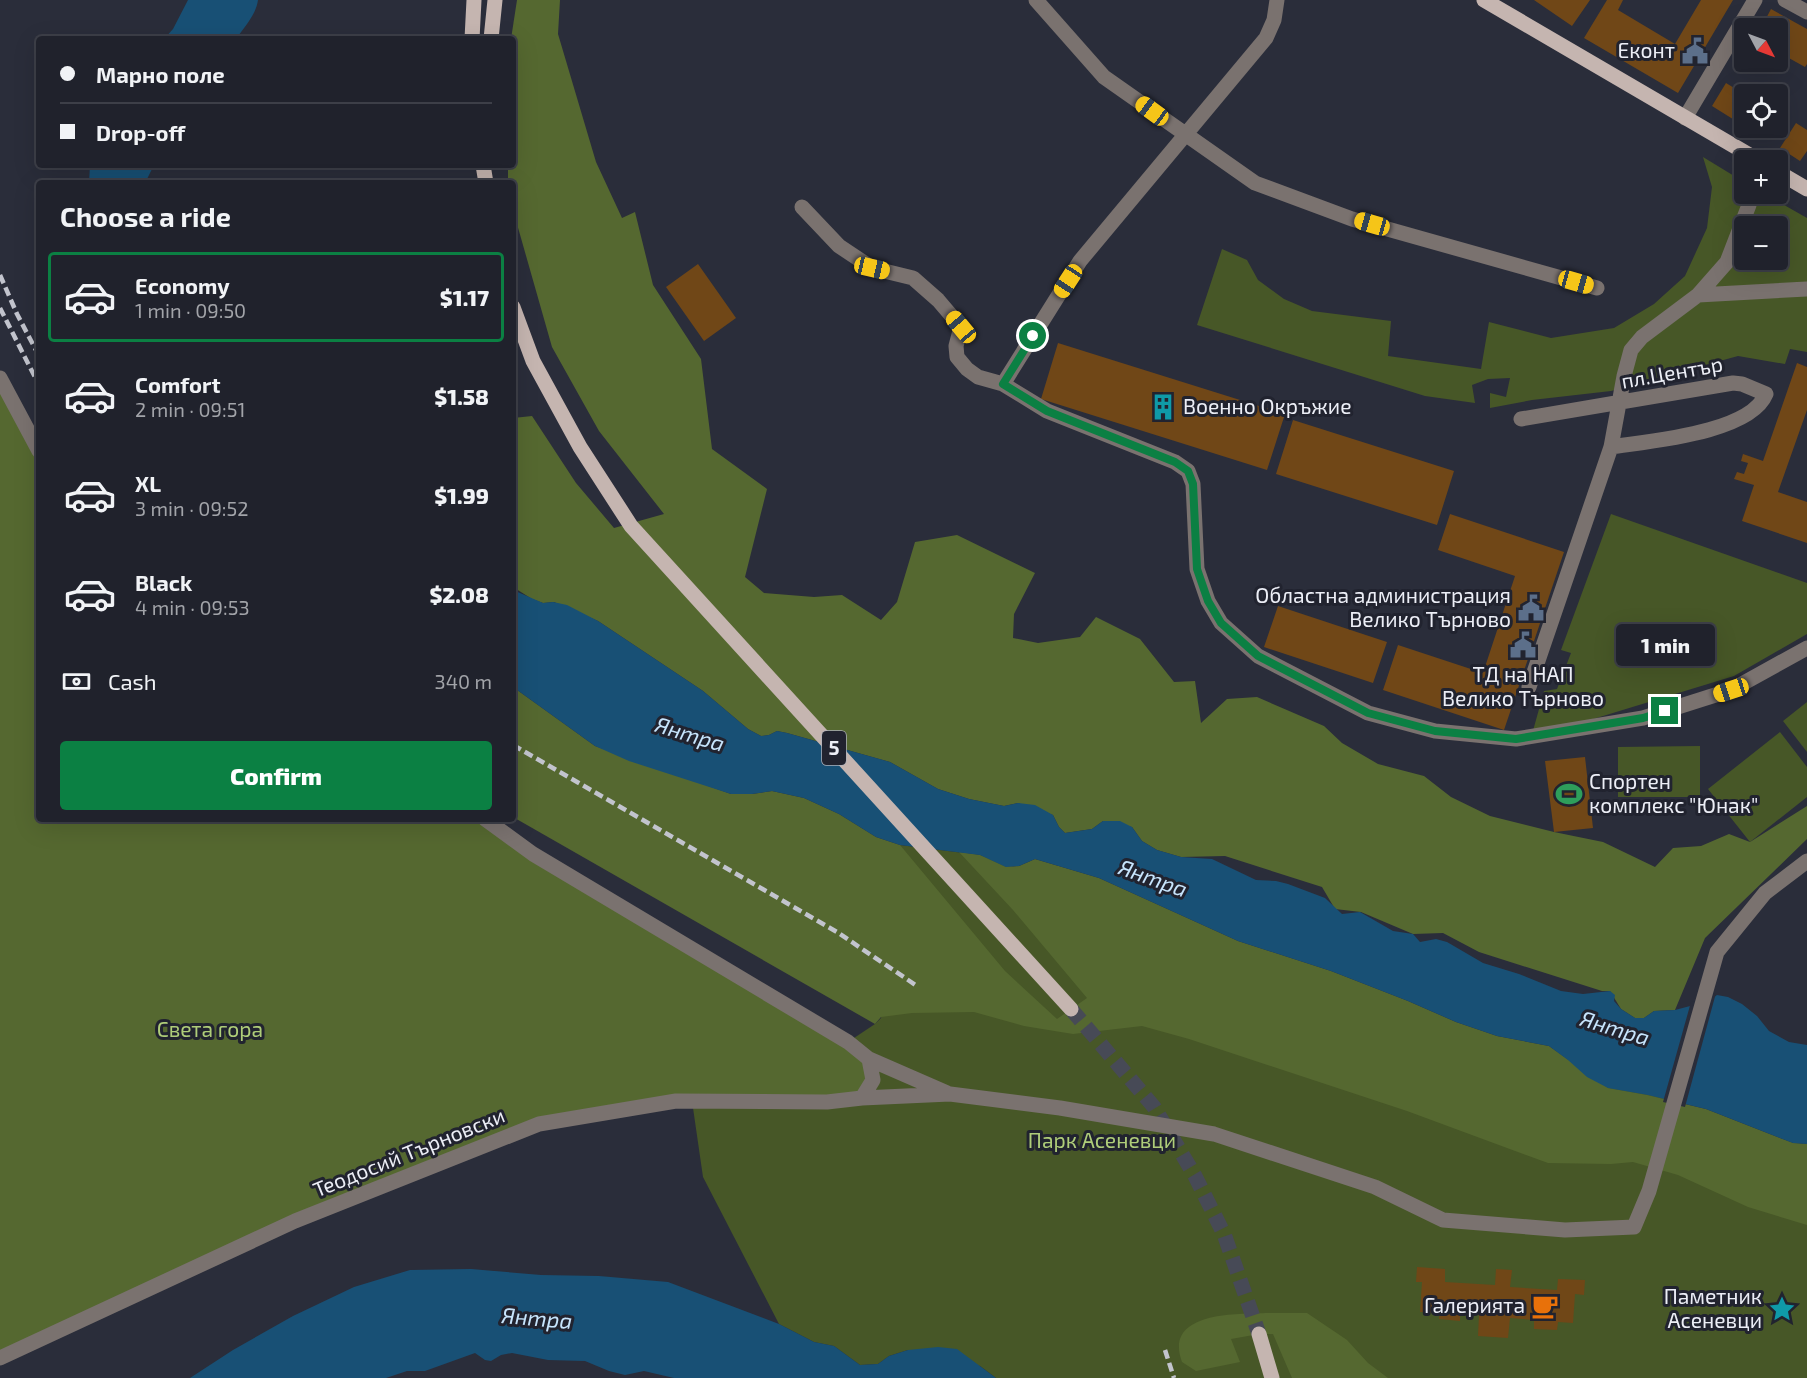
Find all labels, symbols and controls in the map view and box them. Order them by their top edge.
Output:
north arrow [1734,18,1788,72]
map controls [1734,18,1788,270]
public building icon: Еконт [1680,36,1710,66]
place label: Еконт [1618,37,1675,62]
text: Марно поле [96,61,225,87]
button: locate [1734,84,1788,138]
car [1132,93,1172,129]
text: Drop-off [96,119,185,145]
button: + [1734,150,1788,204]
text: Choose a ride [60,200,231,232]
car [1352,210,1392,238]
button: − [1734,216,1788,270]
car [852,255,892,281]
car [1051,261,1085,301]
car [1556,268,1596,296]
icon: car [63,270,117,324]
text: Economy [135,272,230,298]
text: $1.17 [440,284,489,310]
text: 1 min · 09:50 [135,298,246,322]
car [943,307,979,347]
route start [1019,322,1046,349]
street label: пл.Център [1619,350,1724,393]
icon: car [63,369,117,423]
text: Comfort [135,371,220,397]
text: $1.58 [434,383,489,409]
building icon: Военно Окръжие [1148,392,1178,422]
place label: Военно Окръжие [1183,393,1352,418]
text: 2 min · 09:51 [135,397,245,421]
icon: car [63,468,117,522]
text: XL [135,470,161,496]
text: $1.99 [434,482,489,508]
text: 3 min · 09:52 [135,496,249,520]
icon: car [63,567,117,621]
text: Black [135,569,192,595]
text: $2.08 [429,581,489,607]
place label: Областна администрация Велико Търново [1255,582,1511,631]
public building icon: Областна администрация Велико Търново [1516,593,1546,623]
text: 4 min · 09:53 [135,595,250,619]
callout: 1 min [1616,624,1714,666]
public building icon: ТД на НАП Велико Търново [1508,630,1538,660]
text: 1 min [1641,633,1690,657]
place label: ТД на НАП Велико Търново [1442,661,1604,710]
icon: cash [60,665,93,698]
text: Cash [108,668,157,694]
text: 340 m [435,669,492,693]
car [1711,676,1751,704]
route end [1651,697,1678,724]
water label: Янтра [653,710,728,756]
road number: 5 [822,731,846,765]
button: Confirm [60,741,492,810]
place label: Спортен комплекс "Юнак" [1589,768,1758,817]
sports icon: Спортен комплекс "Юнак" [1554,779,1584,809]
water label: Янтра [1116,853,1191,901]
water label: Янтра [1578,1004,1653,1050]
park label: Света гора [157,1016,263,1041]
street label: Теодосий Търновски [309,1102,508,1201]
park label: Парк Асеневци [1028,1127,1176,1152]
place label: Паметник Асеневци [1664,1283,1762,1332]
cafe icon: Галерията [1530,1291,1560,1321]
place label: Галерията [1424,1292,1525,1317]
place icon: Паметник Асеневци [1767,1294,1797,1324]
water label: Янтра [501,1301,573,1333]

